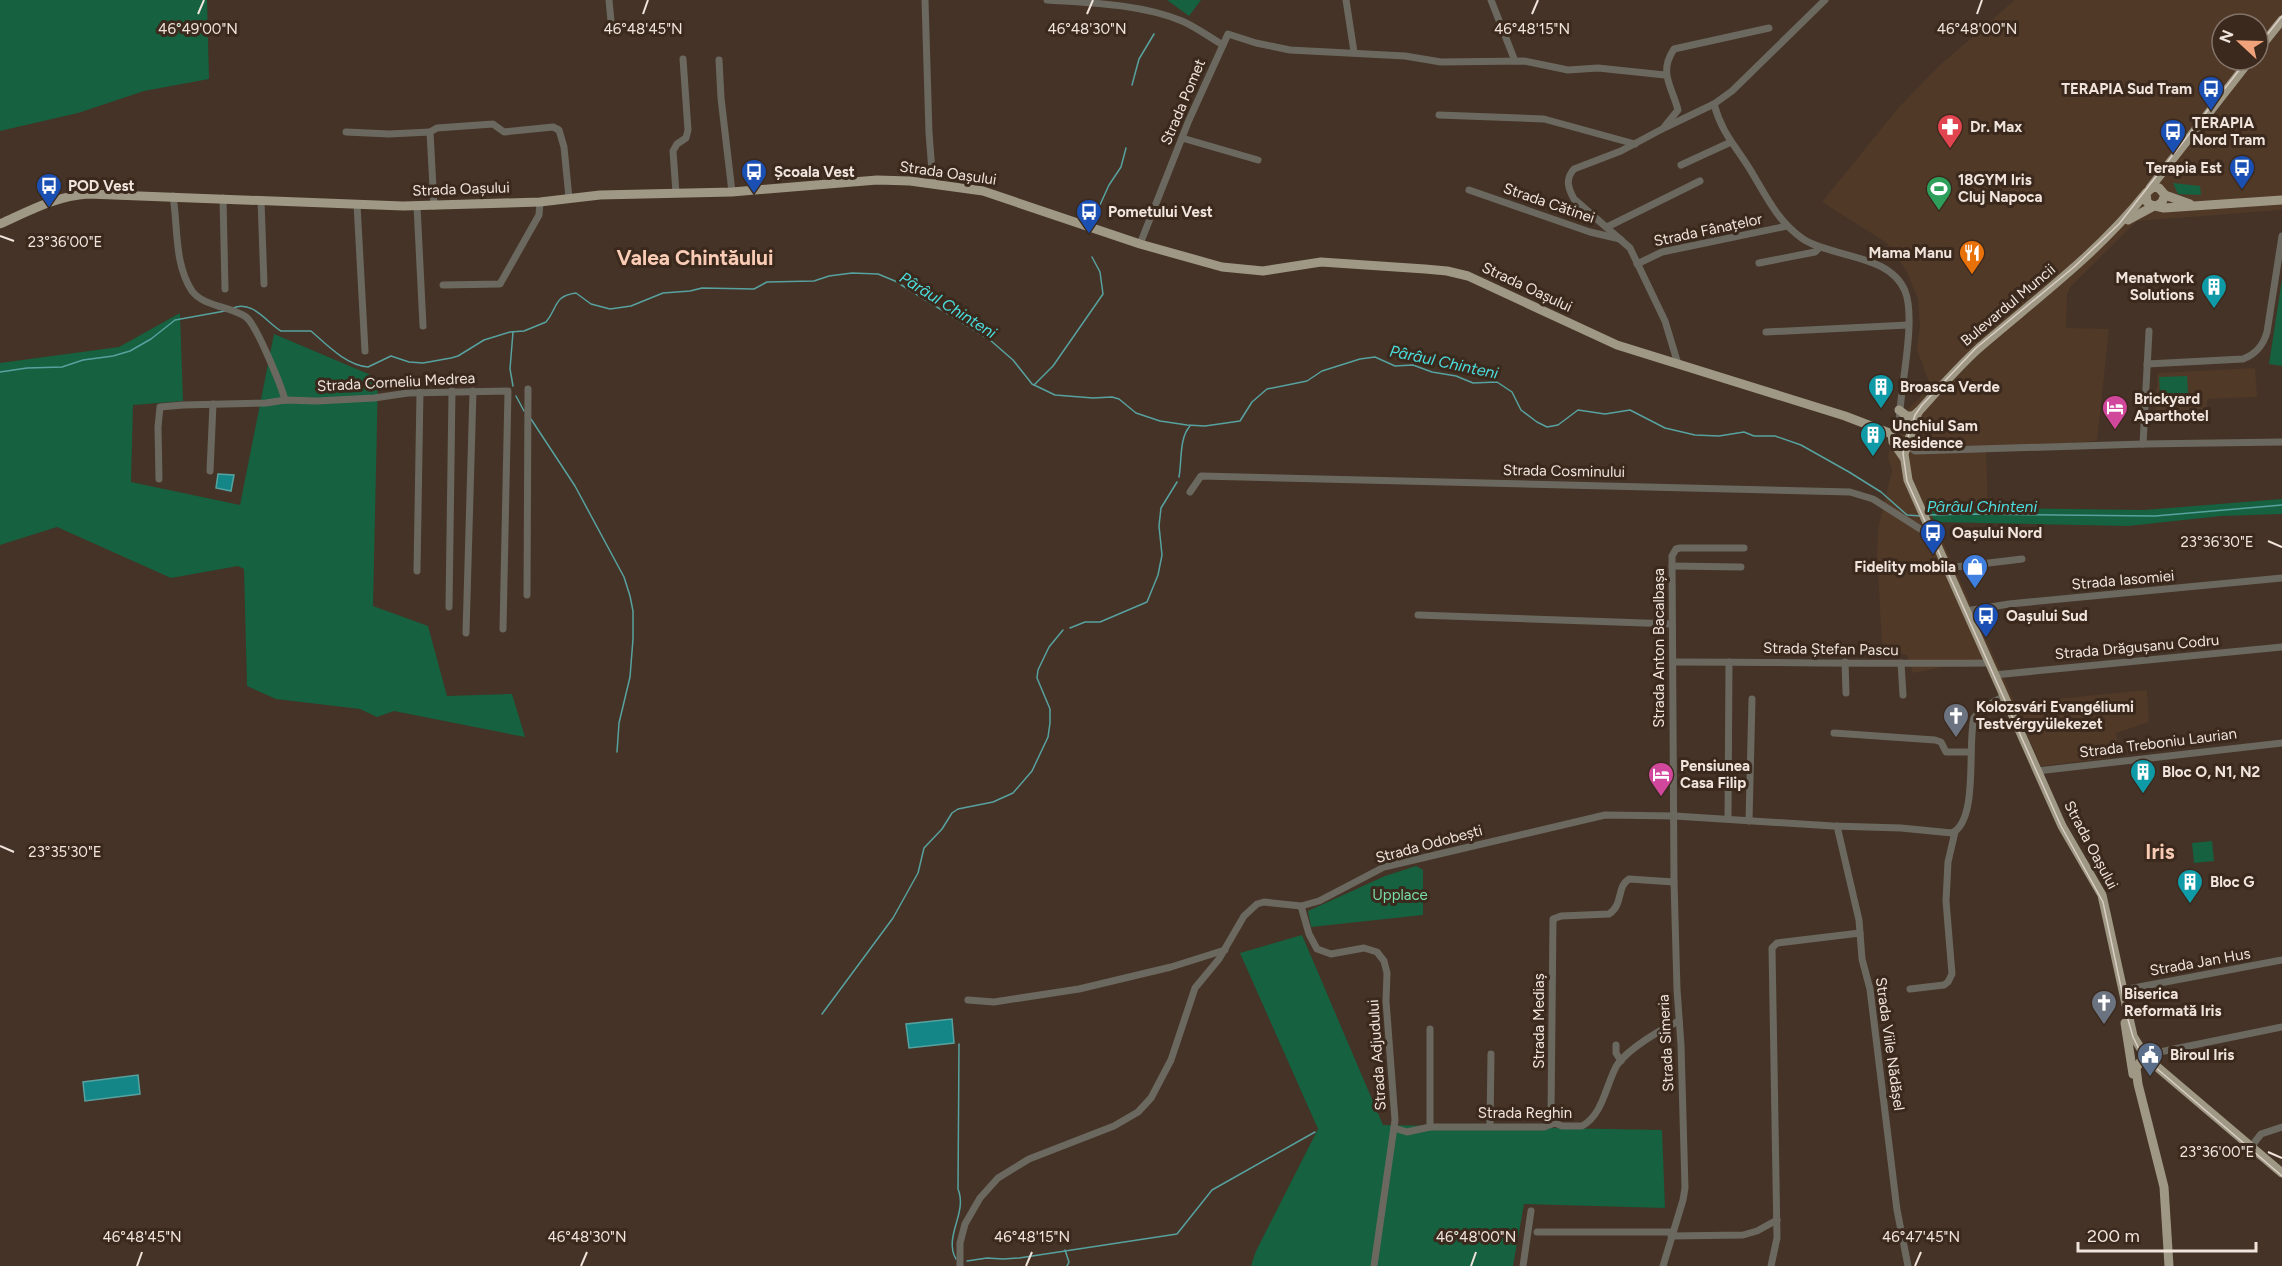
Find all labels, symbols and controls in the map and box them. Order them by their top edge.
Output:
north arrow [2210,12,2270,72]
text: 46°49'00"N [158,20,238,38]
text: 46°48'45"N [603,20,683,38]
text: 46°48'30"N [1047,20,1127,38]
text: 46°48'15"N [1494,20,1570,38]
text: 46°48'00"N [1937,20,2017,38]
text: N [2215,27,2238,46]
street label: Strada Pomet [1157,56,1209,148]
bus stop icon: TERAPIA Sud Tram [2196,74,2226,112]
place label: TERAPIA Sud Tram [2061,80,2192,98]
pharmacy icon: Dr. Max [1935,112,1965,150]
place label: TERAPIA Nord Tram [2192,114,2265,149]
bus stop icon: TERAPIA Nord Tram [2158,117,2188,155]
place label: Dr. Max [1970,118,2022,136]
bus stop icon: Terapia Est [2227,153,2257,191]
bus stop icon: Școala Vest [739,157,769,195]
street label: Strada Oașului [898,157,998,189]
place label: Terapia Est [2146,159,2222,177]
place label: Școala Vest [774,163,855,181]
bus stop icon: POD Vest [34,171,64,209]
place label: 18GYM Iris Cluj Napoca [1958,171,2043,206]
sports icon: 18GYM Iris Cluj Napoca [1924,174,1954,212]
place label: POD Vest [68,177,134,195]
street label: Strada Oașului [412,178,510,200]
street label: Strada Cătinei [1501,179,1597,227]
bus stop icon: Pometului Vest [1074,197,1104,235]
place label: Pometului Vest [1108,203,1213,221]
street label: Strada Fânațelor [1652,210,1764,250]
text: 23°36'00"E [28,233,102,251]
restaurant icon: Mama Manu [1957,238,1987,276]
place label: Mama Manu [1869,244,1952,262]
district label: Valea Chintăului [617,245,774,270]
street label: Strada Oașului [1479,258,1575,316]
street label: Bulevardul Muncii [1957,260,2059,350]
water label: Pârâul Chinteni [896,268,1000,342]
place label: Menatwork Solutions [2116,269,2194,304]
building icon: Menatwork Solutions [2199,272,2229,310]
water label: Pârâul Chinteni [1388,341,1500,383]
street label: Strada Corneliu Medrea [316,369,476,395]
building icon: Broasca Verde [1866,372,1896,410]
place label: Broasca Verde [1900,378,2000,396]
place label: Brickyard Aparthotel [2134,390,2209,425]
hotel icon: Brickyard Aparthotel [2100,393,2130,431]
place label: Unchiul Sam Residence [1892,417,1978,452]
building icon: Unchiul Sam Residence [1858,420,1888,458]
street label: Strada Cosminului [1503,461,1625,481]
water label: Pârâul Chinteni [1927,497,2037,516]
bus stop icon: Oașului Nord [1918,518,1948,556]
place label: Oașului Nord [1952,524,2042,542]
text: 23°36'30"E [2180,533,2254,551]
shop icon: Fidelity mobila [1960,552,1990,590]
place label: Fidelity mobila [1854,558,1956,576]
street label: Strada Iasomiei [2071,567,2175,593]
street label: Strada Anton Bacalbașa [1650,568,1668,728]
bus stop icon: Oașului Sud [1971,601,2001,639]
place label: Oașului Sud [2006,607,2088,625]
street label: Strada Drăgușanu Codru [2054,631,2220,663]
street label: Strada Ștefan Pascu [1763,639,1899,659]
place label: Kolozsvári Evangéliumi Testvérgyülekezet [1976,698,2134,733]
church icon: Kolozsvári Evangéliumi Testvérgyülekezet [1941,701,1971,739]
street label: Strada Treboniu Laurian [2078,724,2238,762]
place label: Pensiunea Casa Filip [1680,757,1750,792]
building icon: Bloc O, N1, N2 [2128,757,2158,795]
hotel icon: Pensiunea Casa Filip [1646,760,1676,798]
place label: Bloc O, N1, N2 [2162,763,2261,781]
street label: Strada Oașului [2060,798,2122,892]
street label: Strada Odobești [1374,821,1484,867]
district label: Iris [2145,839,2175,864]
text: 23°35'30"E [28,843,102,861]
building icon: Bloc G [2175,867,2205,905]
place label: Bloc G [2210,873,2255,891]
park label: Upplace [1372,886,1428,904]
street label: Strada Jan Hus [2148,944,2252,980]
street label: Strada Mediaș [1530,973,1548,1069]
street label: Strada Viile Nădășel [1872,976,1908,1112]
place label: Biserica Reformată Iris [2124,985,2222,1020]
church icon: Biserica Reformată Iris [2089,988,2119,1026]
street label: Strada Simeria [1654,994,1678,1092]
street label: Strada Adjudului [1364,999,1390,1111]
public building icon: Biroul Iris [2135,1040,2165,1078]
place label: Biroul Iris [2170,1046,2234,1064]
street label: Strada Reghin [1478,1104,1572,1122]
text: 23°36'00"E [2180,1143,2254,1161]
scale bar [2078,1215,2256,1253]
text: 200 m [2087,1225,2140,1247]
text: 46°48'45"N [102,1228,182,1246]
text: 46°48'30"N [547,1228,627,1246]
text: 46°48'15"N [994,1228,1070,1246]
text: 46°48'00"N [1436,1228,1516,1246]
text: 46°47'45"N [1882,1228,1960,1246]

